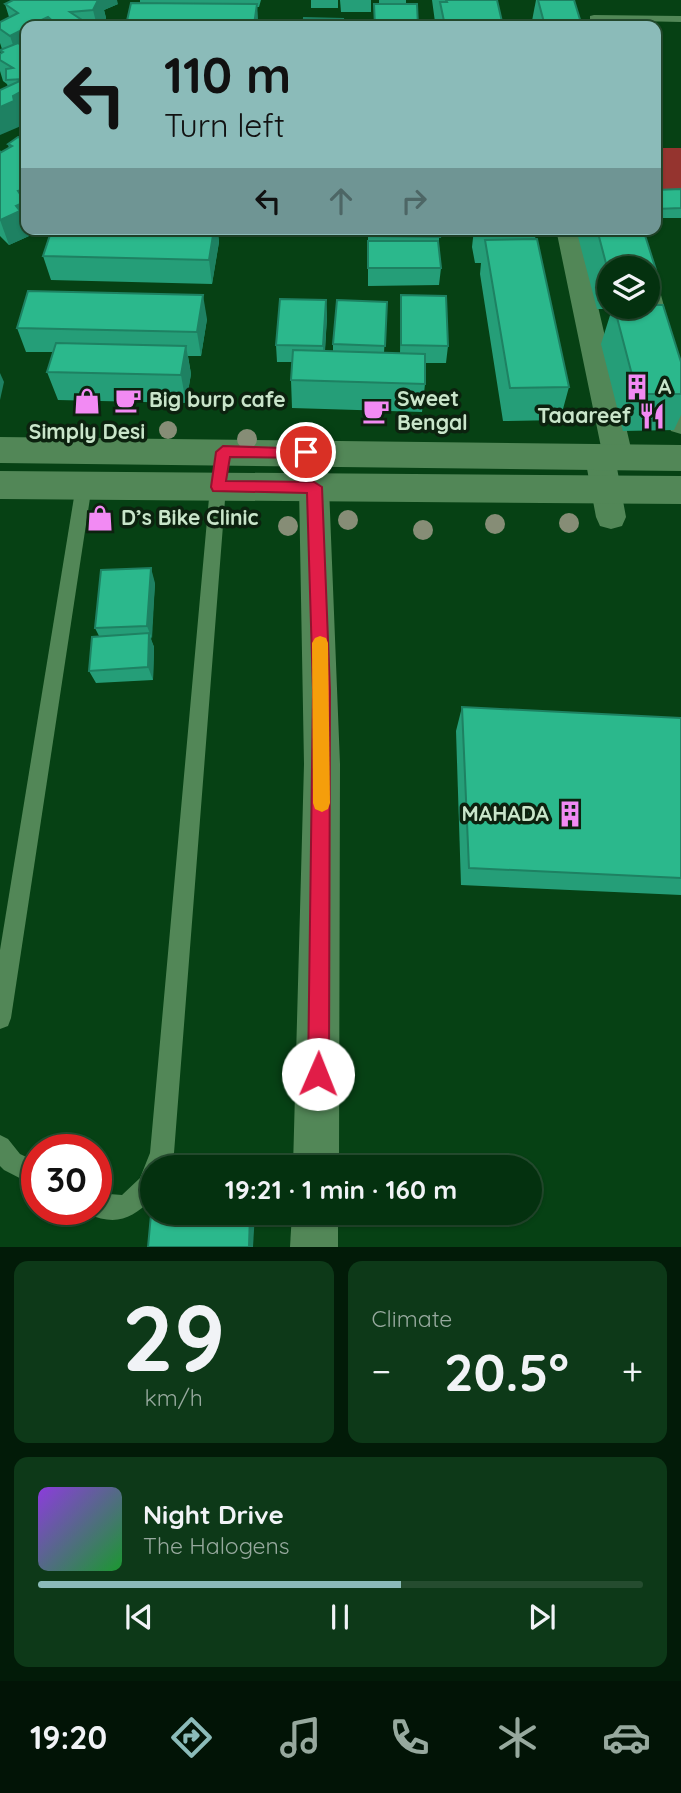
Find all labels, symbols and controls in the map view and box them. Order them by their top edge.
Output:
text: 110 m [164,44,291,105]
icon: left [49,49,140,140]
text: Turn left [164,105,285,145]
icon: left [249,182,287,220]
icon: ahead [322,182,360,220]
icon: right [395,182,433,220]
map controls [597,256,660,319]
button: layers [597,256,660,319]
building icon: A [622,372,652,402]
place label: A [658,373,672,399]
cafe icon: Big burp cafe [113,385,143,415]
place label: Sweet Bengal [397,385,468,435]
shop icon: Simply Desi [72,386,102,416]
place label: Big burp cafe [149,386,286,412]
cafe icon: Sweet Bengal [361,396,391,426]
restaurant icon: Taaareef [637,401,667,431]
place label: Taaareef [537,402,632,428]
place label: Simply Desi [29,418,145,444]
pin [276,422,336,482]
icon: arrive [287,433,325,471]
shop icon: D’s Bike Clinic [85,503,115,533]
place label: D’s Bike Clinic [121,504,259,530]
building icon: MAHADA [555,799,585,829]
place label: MAHADA [462,800,550,826]
position arrow [281,1037,355,1111]
speed limit sign: 30 [21,1134,112,1225]
text: 19:21 · 1 min · 160 m [225,1173,457,1206]
text: 29 [122,1280,225,1394]
text: Climate [372,1304,452,1333]
text: 20.5° [444,1339,569,1404]
text: − [372,1347,391,1395]
text: + [622,1347,643,1395]
text: km/h [145,1383,203,1412]
text: Night Drive [143,1498,284,1531]
text: The Halogens [143,1531,290,1560]
icon: previous [120,1598,158,1636]
icon: pause [321,1598,359,1636]
icon: next [523,1598,561,1636]
icon: directions [167,1713,216,1762]
icon: music [276,1713,325,1762]
icon: phone [385,1713,434,1762]
icon: climate [493,1713,542,1762]
icon: car [602,1713,651,1762]
text: 19:20 [30,1717,107,1757]

